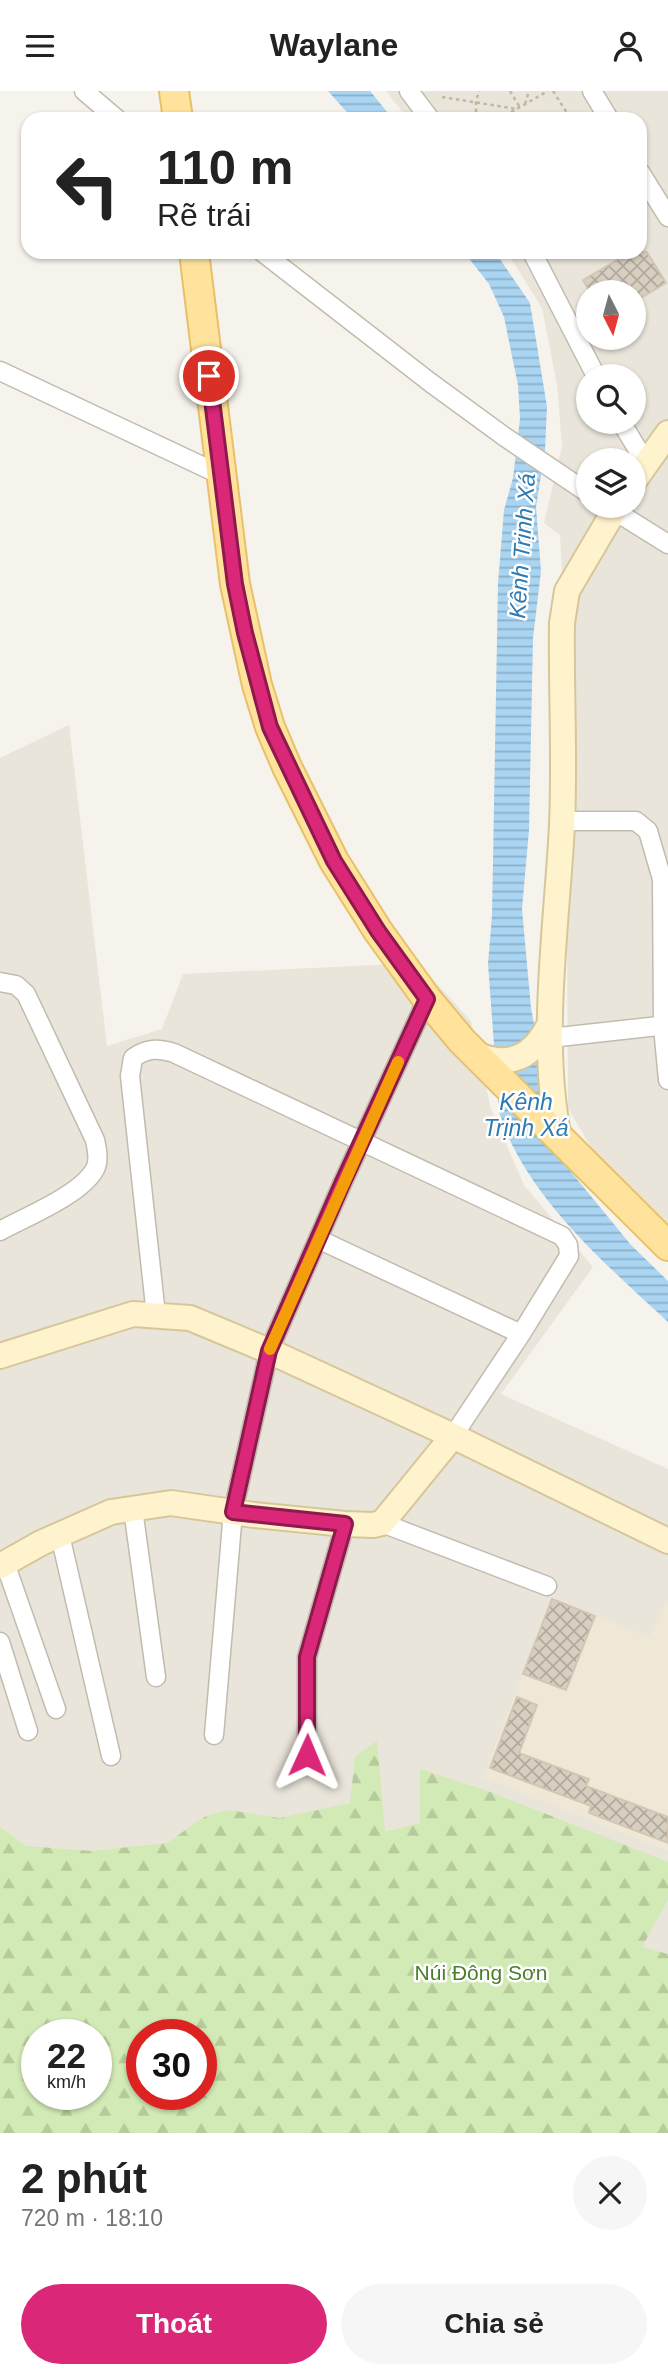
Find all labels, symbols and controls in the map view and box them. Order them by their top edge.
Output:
icon: menu [21,27,59,65]
text: Waylane [270,27,398,63]
icon: person [609,27,647,65]
icon: left [42,140,133,231]
text: 110 m [157,140,293,194]
text: Rẽ trái [157,197,251,233]
north arrow [576,280,646,350]
map controls [576,280,646,518]
pin [179,346,239,406]
icon: arrive [190,357,228,395]
button: search [576,364,646,434]
button: layers [576,448,646,518]
water label: Kênh Trịnh Xá [504,472,540,619]
water label: Kênh Trịnh Xá [483,1089,569,1141]
position arrow [270,1718,344,1792]
park label: Núi Đông Sơn [415,1961,547,1984]
speed limit sign: 30 [126,2019,217,2110]
text: 22 [47,2036,86,2075]
text: km/h [47,2072,86,2092]
text: 2 phút [21,2155,147,2202]
button: close [573,2156,647,2230]
text: 720 m · 18:10 [21,2205,163,2231]
button: Thoát [21,2284,327,2364]
button: Chia sẻ [341,2284,647,2364]

